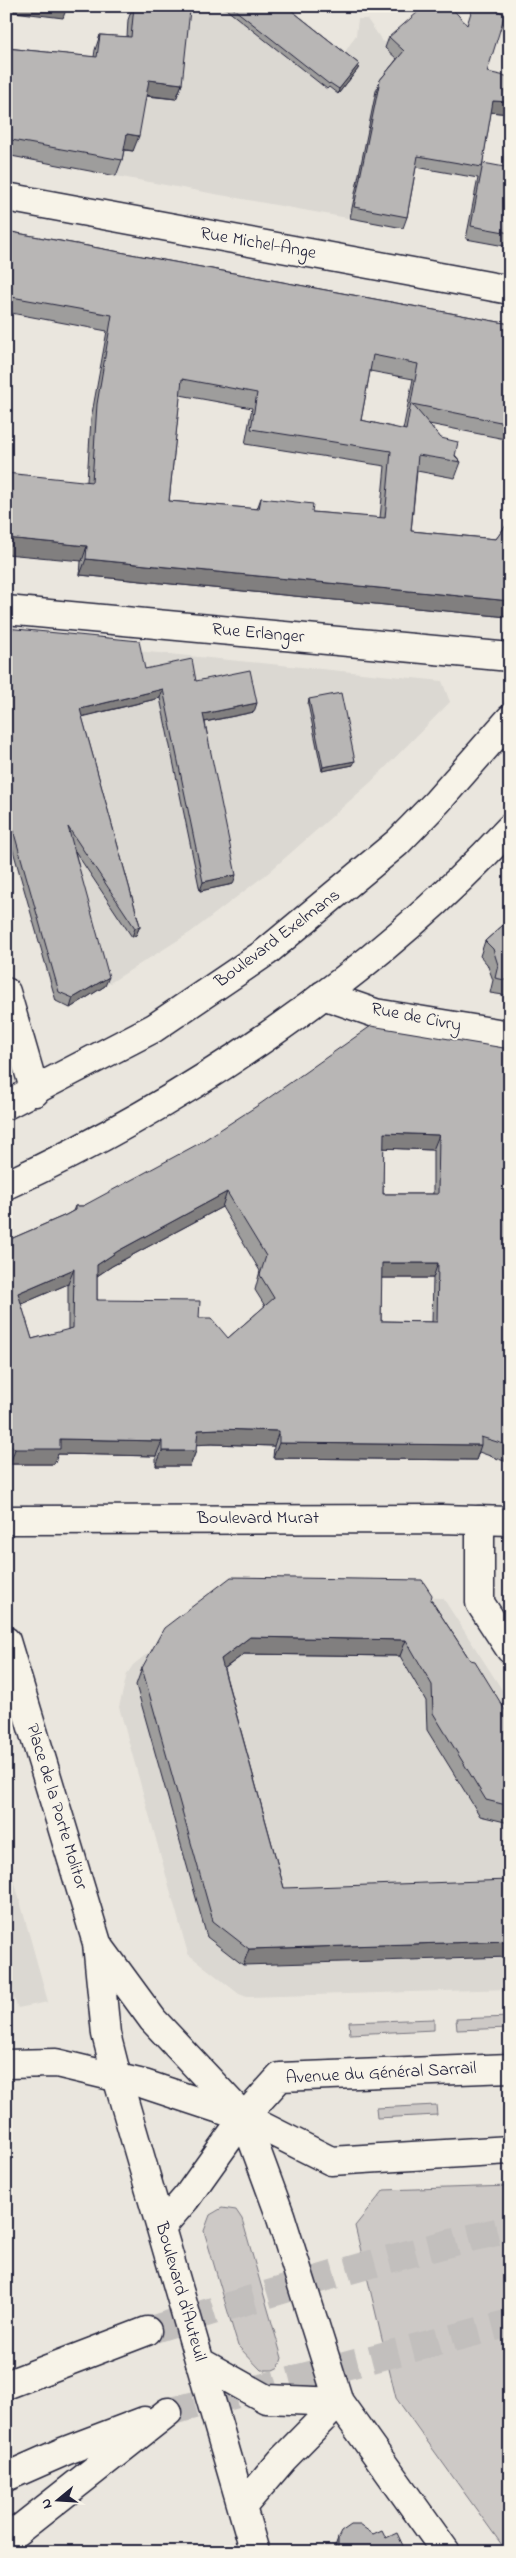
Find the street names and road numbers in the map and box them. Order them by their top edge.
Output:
street label: Rue Michel-Ange [198,221,319,268]
street label: Rue Erlanger [211,617,306,652]
street label: Boulevard Exelmans [209,883,346,996]
street label: Rue de Civry [369,997,463,1039]
street label: Boulevard Murat [196,1506,319,1532]
street label: Place de la Porte Molitor [18,1721,94,1894]
street label: Avenue du Général Sarrail [285,2056,477,2092]
street label: Boulevard d'Auteuil [147,2218,212,2365]

